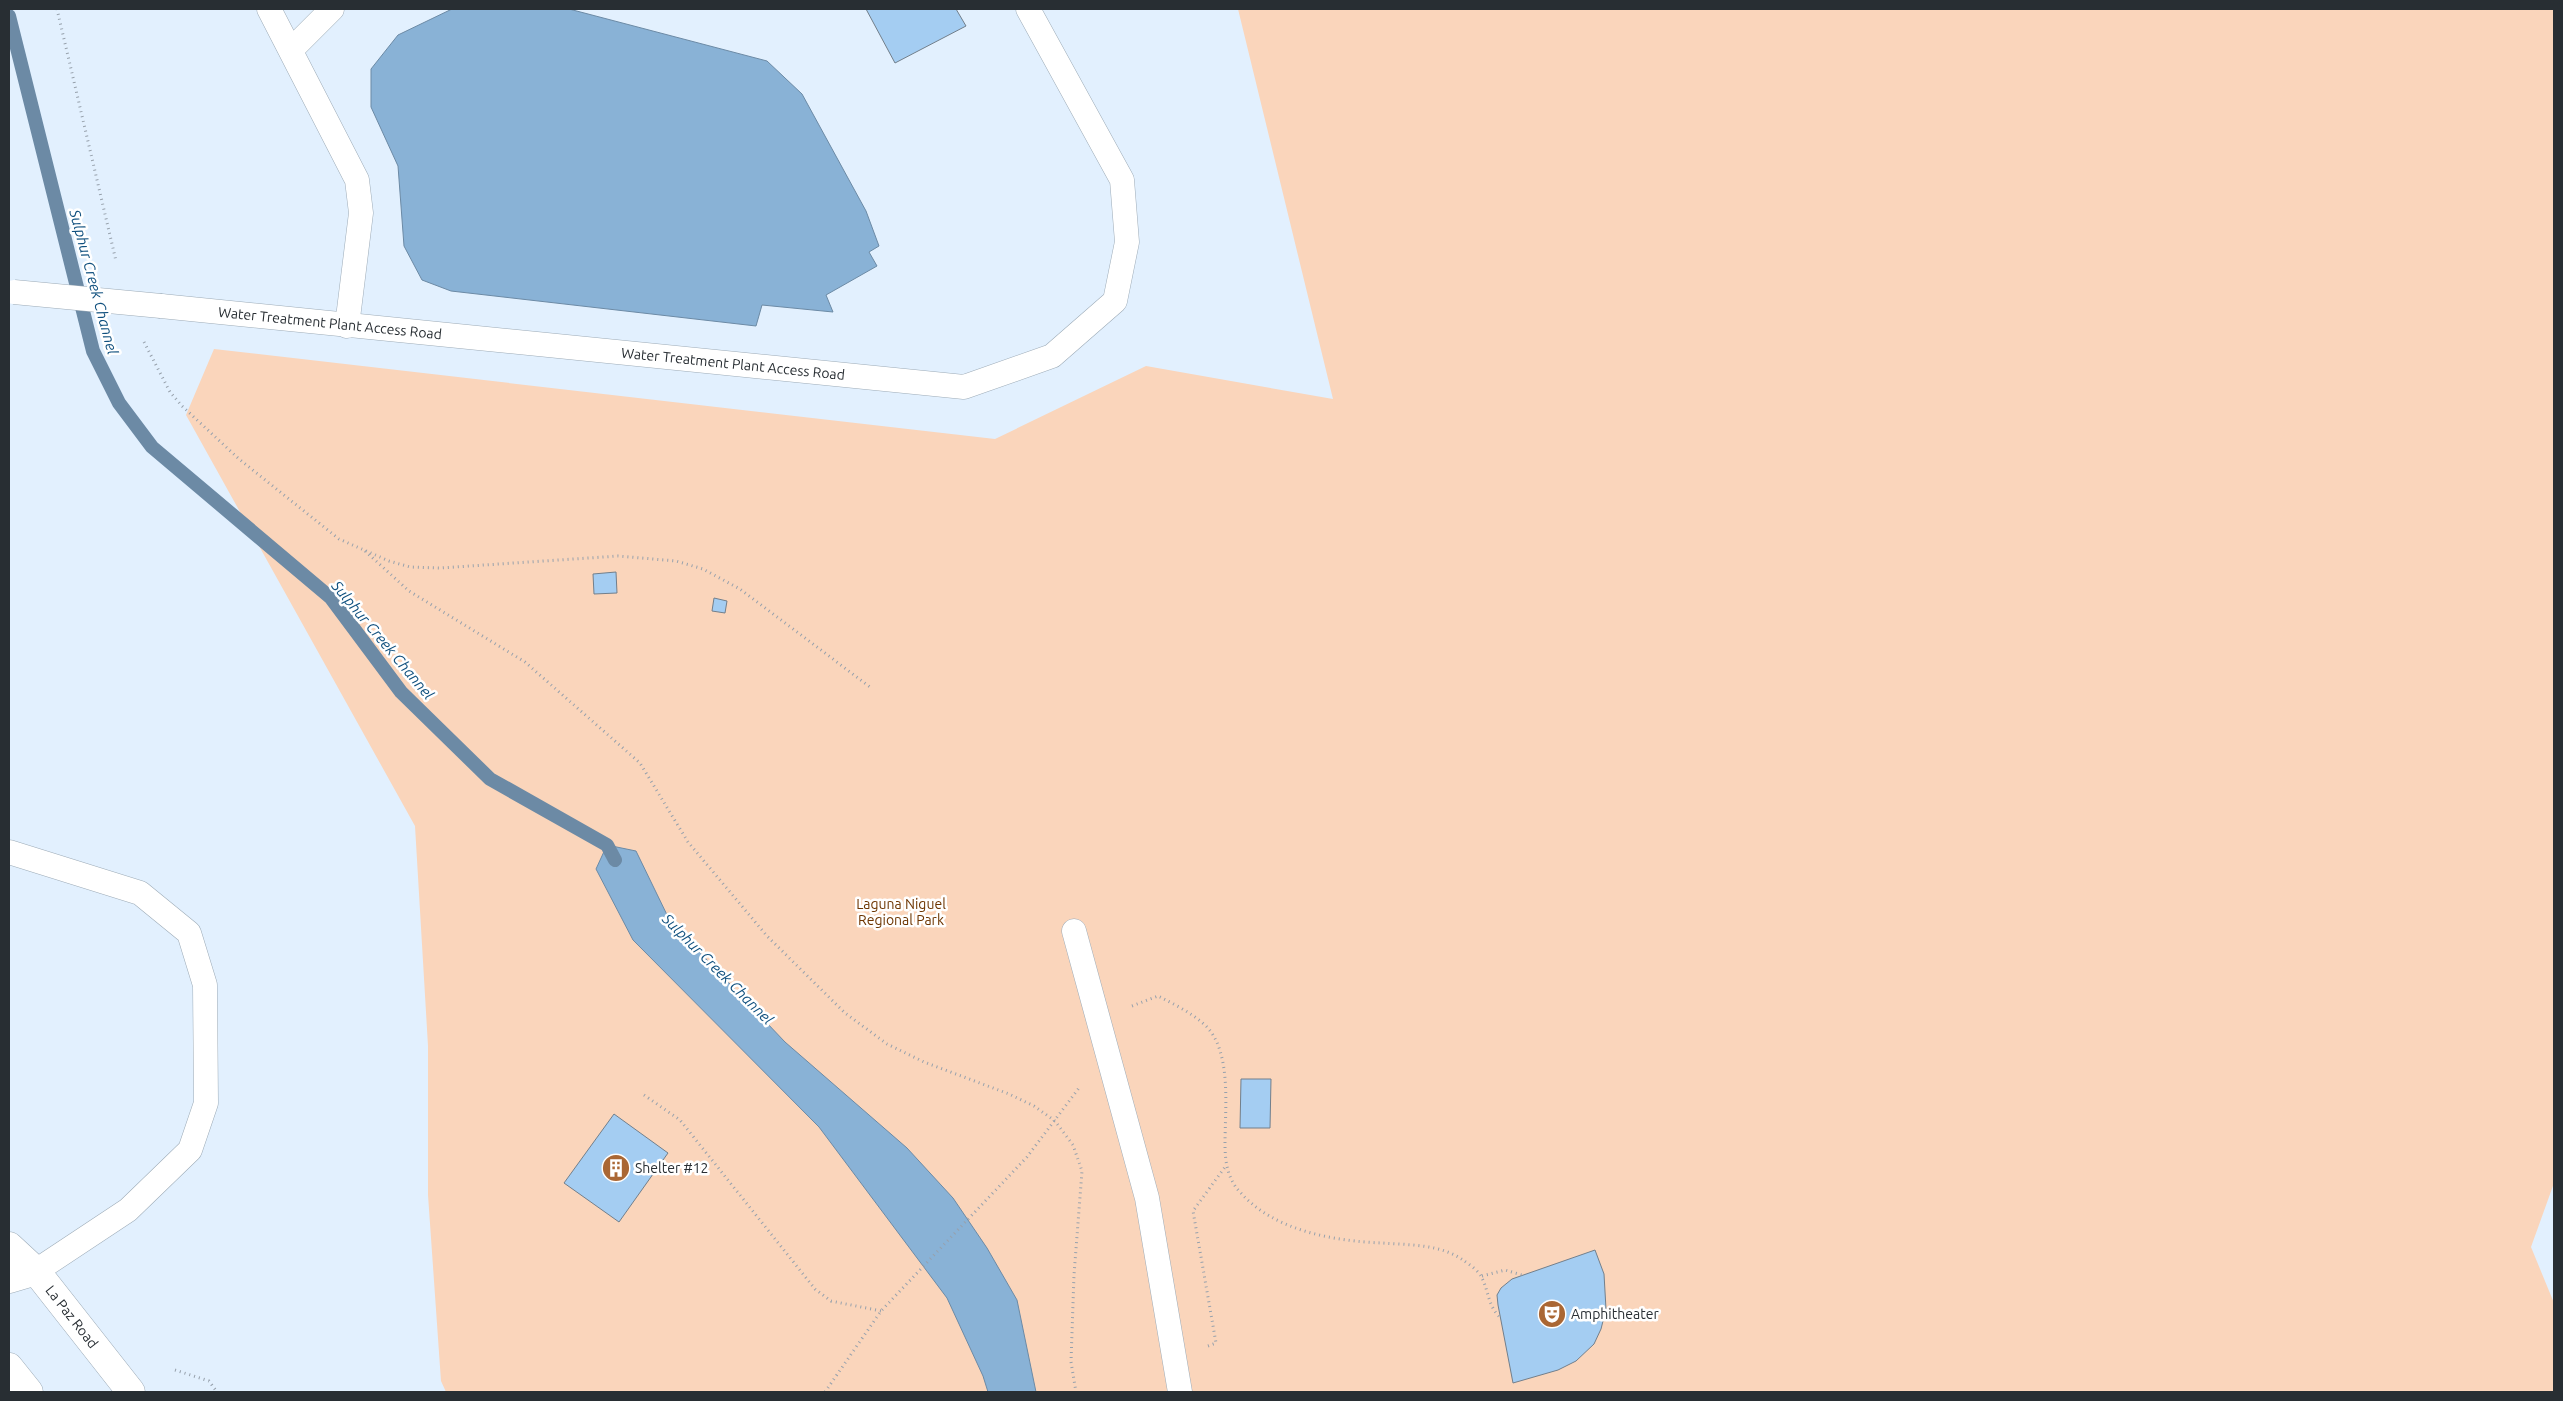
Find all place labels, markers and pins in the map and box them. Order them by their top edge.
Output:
building icon: Shelter #12 [601,1153,631,1183]
place label: Shelter #12 [635,1160,708,1176]
theatre icon: Amphitheater [1537,1299,1567,1329]
place label: Amphitheater [1571,1306,1659,1322]

